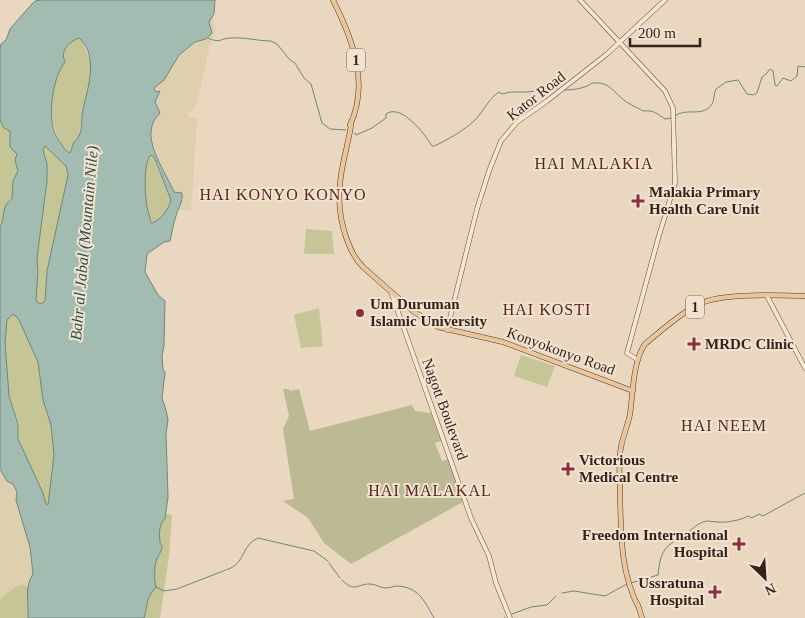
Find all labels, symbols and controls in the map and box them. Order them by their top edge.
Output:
scale bar [630,15,700,47]
text: 200 m [638,25,676,41]
road number: 1 [347,48,365,72]
street label: Kator Road [504,68,569,124]
water label: Bahr al Jabal (Mountain Nile) [67,145,102,341]
district label: HAI MALAKIA [535,155,653,172]
place label: Malakia Primary Health Care Unit [649,184,761,217]
district label: HAI KONYO KONYO [200,186,366,203]
marker: Malakia Primary Health Care Unit [631,194,645,208]
place label: Um Duruman Islamic University [370,296,488,329]
road number: 1 [686,296,704,318]
district label: HAI KOSTI [503,301,591,318]
marker: Um Duruman Islamic University [354,307,366,319]
street label: Konyokonyo Road [505,324,618,378]
place label: MRDC Clinic [705,336,794,352]
marker: MRDC Clinic [687,337,701,351]
street label: Nagott Boulevard [419,356,471,463]
district label: HAI NEEM [681,417,767,434]
place label: Victorious Medical Centre [579,452,679,485]
marker: Victorious Medical Centre [561,462,575,476]
district label: HAI MALAKAL [368,482,492,499]
place label: Freedom International Hospital [582,527,728,560]
marker: Freedom International Hospital [732,537,746,551]
north arrow [740,553,790,603]
place label: Ussratuna Hospital [638,575,704,608]
text: N [763,580,778,598]
marker: Ussratuna Hospital [708,585,722,599]

